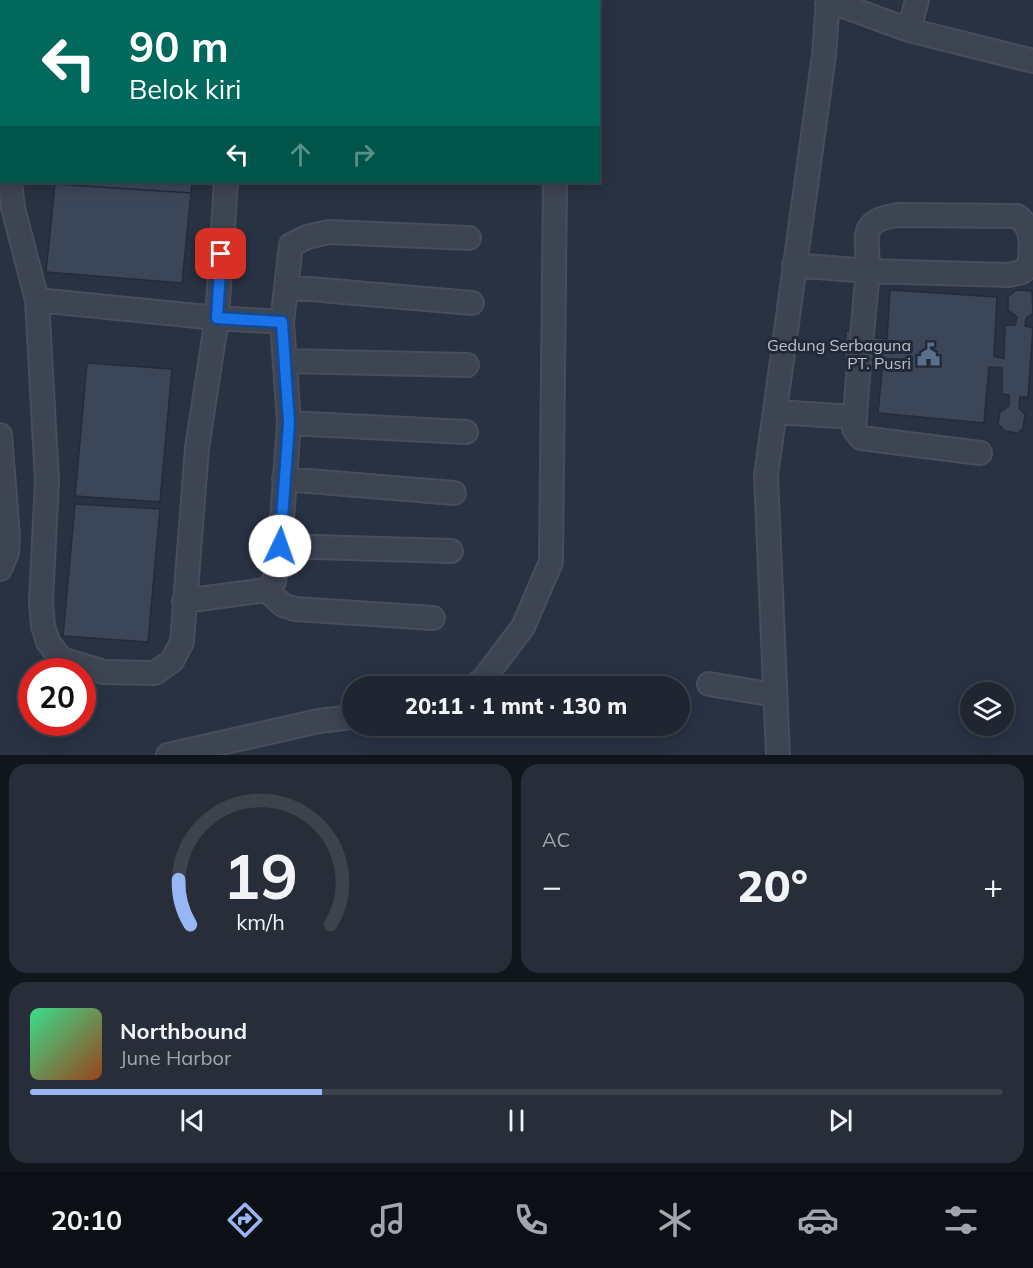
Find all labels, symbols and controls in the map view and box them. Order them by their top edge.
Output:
text: 90 m [129,20,229,73]
icon: left [30,24,108,102]
text: Belok kiri [129,72,241,106]
icon: left [221,138,254,171]
icon: ahead [284,138,317,171]
icon: right [347,138,380,171]
pin [195,228,246,279]
icon: arrive [204,237,237,270]
place label: Gedung Serbaguna PT. Pusri [767,335,911,373]
public building icon: Gedung Serbaguna PT. Pusri [916,341,942,367]
position arrow [248,514,312,578]
speed limit sign: 20 [18,658,96,736]
map controls [960,682,1014,736]
button: layers [960,682,1014,736]
text: 20:11 · 1 mnt · 130 m [405,692,627,720]
text: AC [542,827,570,852]
text: 19 [223,836,298,915]
text: 20° [737,857,808,913]
text: − [542,865,562,906]
text: + [983,865,1003,906]
text: km/h [236,909,285,936]
text: Northbound [120,1017,247,1045]
text: June Harbor [120,1045,231,1070]
icon: previous [176,1104,209,1137]
icon: pause [500,1104,533,1137]
icon: next [824,1104,857,1137]
icon: directions [224,1199,266,1241]
icon: music [367,1199,409,1241]
icon: phone [510,1199,552,1241]
icon: climate [654,1199,696,1241]
icon: car [797,1199,839,1241]
icon: filters [940,1199,982,1241]
text: 20:10 [51,1203,122,1237]

